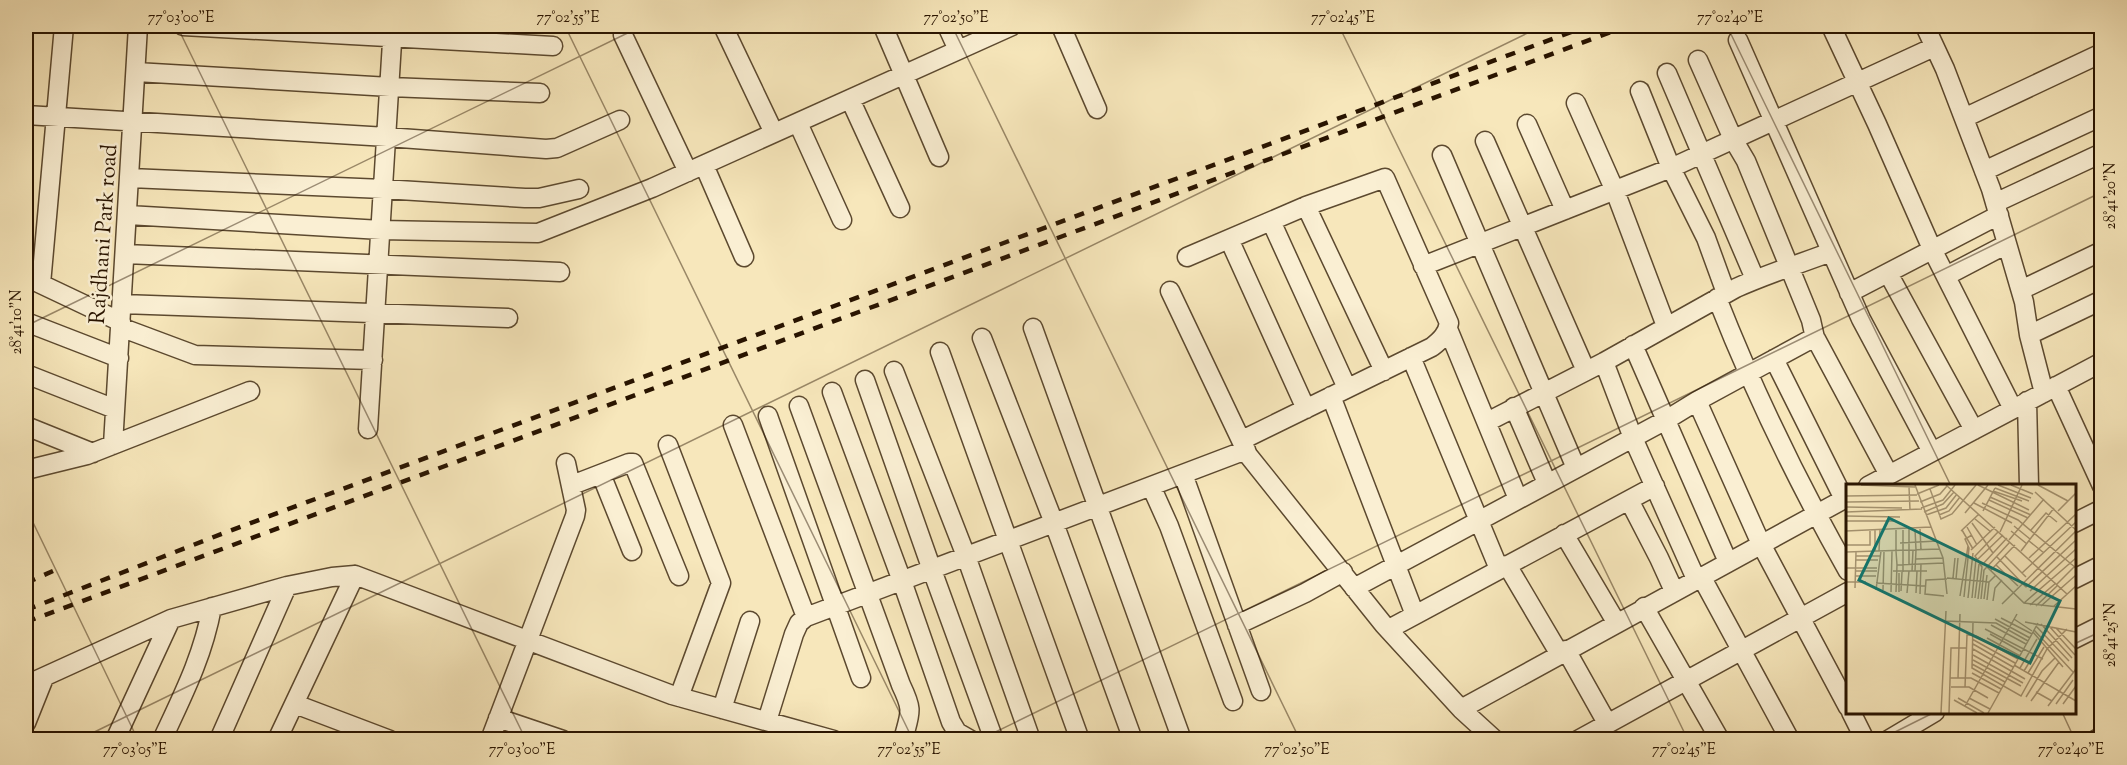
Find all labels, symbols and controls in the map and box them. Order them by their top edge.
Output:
text: 77°03'00"E [148,8,214,29]
text: 77°02'55"E [537,8,600,29]
text: 77°02'50"E [923,8,989,29]
text: 77°02'45"E [1311,8,1375,29]
text: 77°02'40"E [1697,8,1763,29]
street label: Rajdhani Park road [83,143,127,325]
text: 28°41'20"N [2101,163,2122,229]
text: 28°41'10"N [7,290,28,354]
inset map [1846,484,2076,714]
text: 28°41'25"N [2101,603,2122,667]
text: 77°03'05"E [103,740,167,761]
text: 77°03'00"E [489,740,555,761]
text: 77°02'55"E [878,740,941,761]
text: 77°02'50"E [1264,740,1330,761]
text: 77°02'45"E [1652,740,1716,761]
text: 77°02'40"E [2038,740,2104,761]

